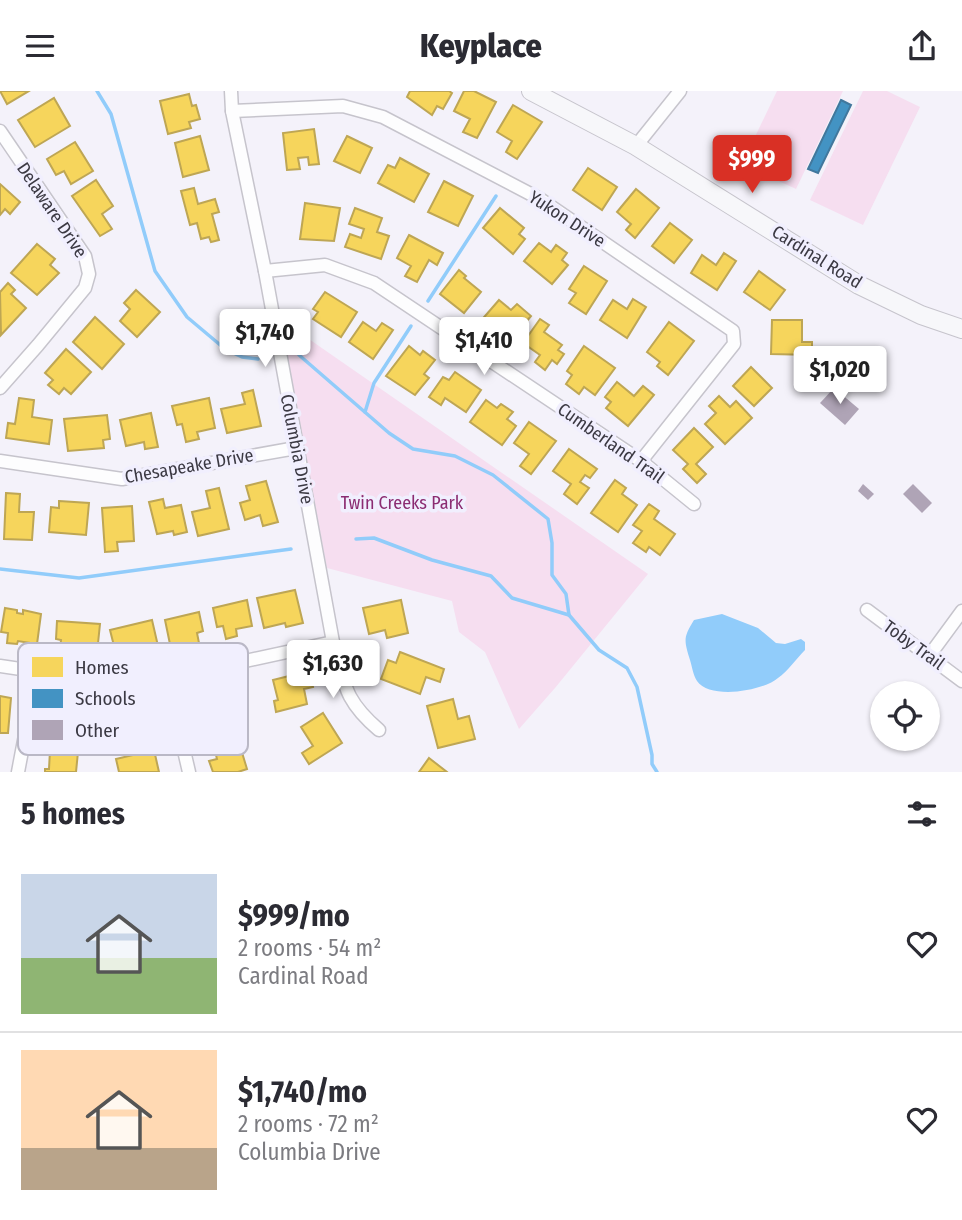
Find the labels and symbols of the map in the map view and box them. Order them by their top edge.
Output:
pin: $999 [711,135,793,195]
street label: Delaware Drive [12,158,92,262]
street label: Yukon Drive [525,186,610,252]
street label: Cardinal Road [768,221,866,293]
pin: $1,740 [208,309,322,369]
pin: $1,410 [427,317,541,377]
pin: $1,020 [783,347,897,406]
street label: Columbia Drive [276,392,318,506]
street label: Cumberland Trail [553,398,669,488]
street label: Chesapeake Drive [123,444,255,488]
park label: Twin Creeks Park [341,492,464,514]
street label: Toby Trail [879,615,949,675]
pin: $1,630 [276,641,390,700]
legend [18,643,248,755]
text: Homes [75,656,129,679]
text: Schools [75,687,136,710]
text: Other [75,719,120,742]

